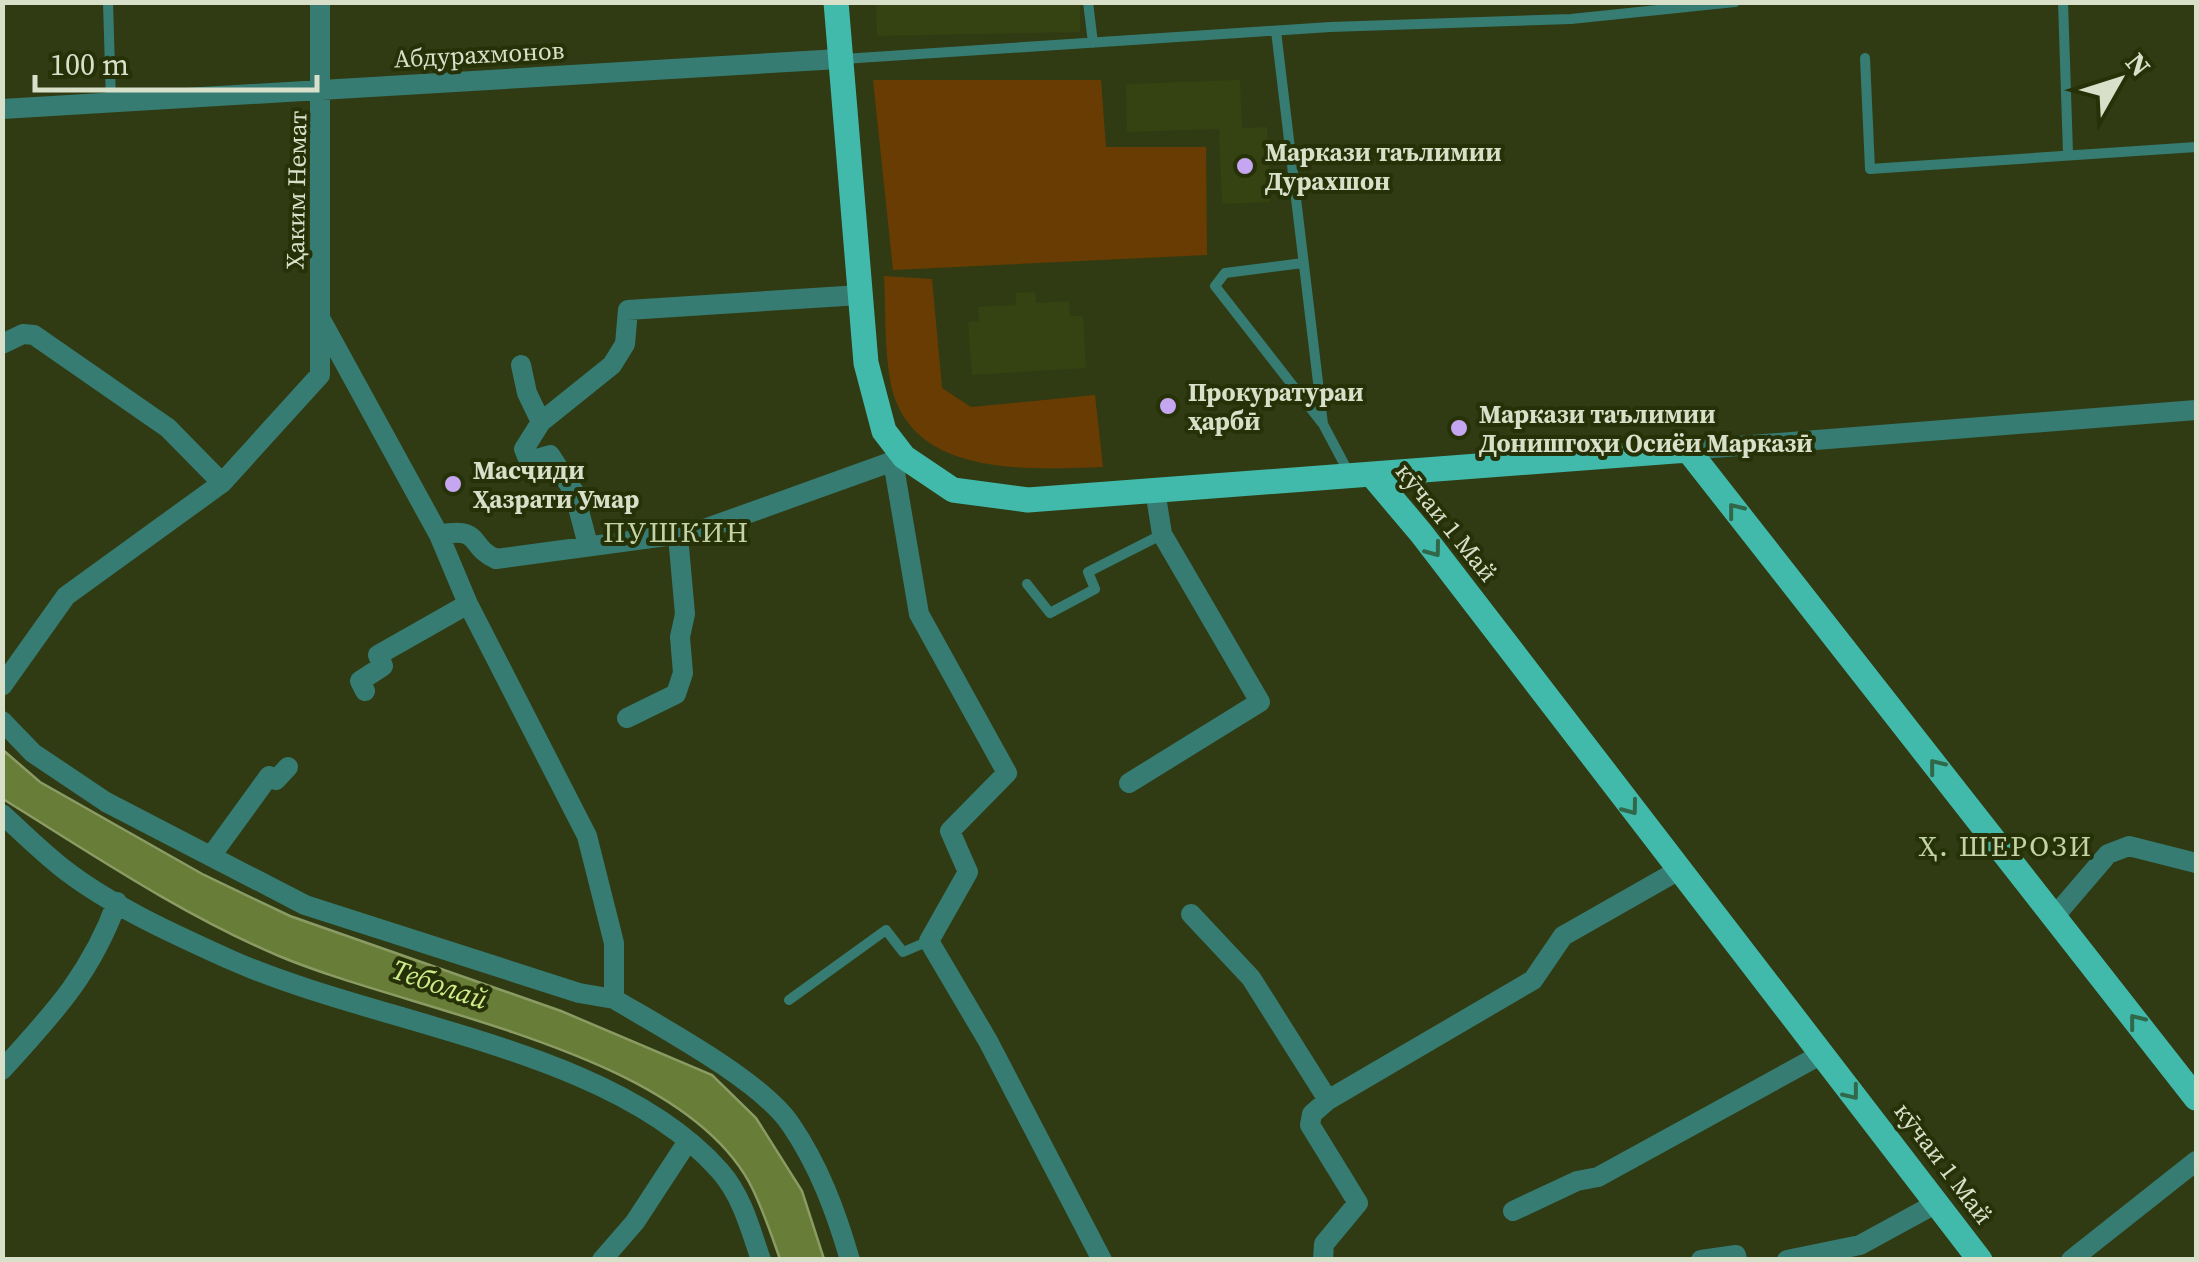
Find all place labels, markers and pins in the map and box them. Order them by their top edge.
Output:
place label: Маркази таълимии Дурахшон [1265,135,1502,198]
marker: Маркази таълимии Дурахшон [1234,155,1256,177]
place label: Прокуратураи ҳарбӣ [1188,375,1364,438]
marker: Прокуратураи ҳарбӣ [1157,395,1179,417]
place label: Маркази таълимии Донишгоҳи Осиёи Марказӣ [1479,397,1813,460]
marker: Маркази таълимии Донишгоҳи Осиёи Марказӣ [1448,417,1470,439]
place label: Масҷиди Ҳазрати Умар [473,453,639,516]
marker: Масҷиди Ҳазрати Умар [442,473,464,495]

